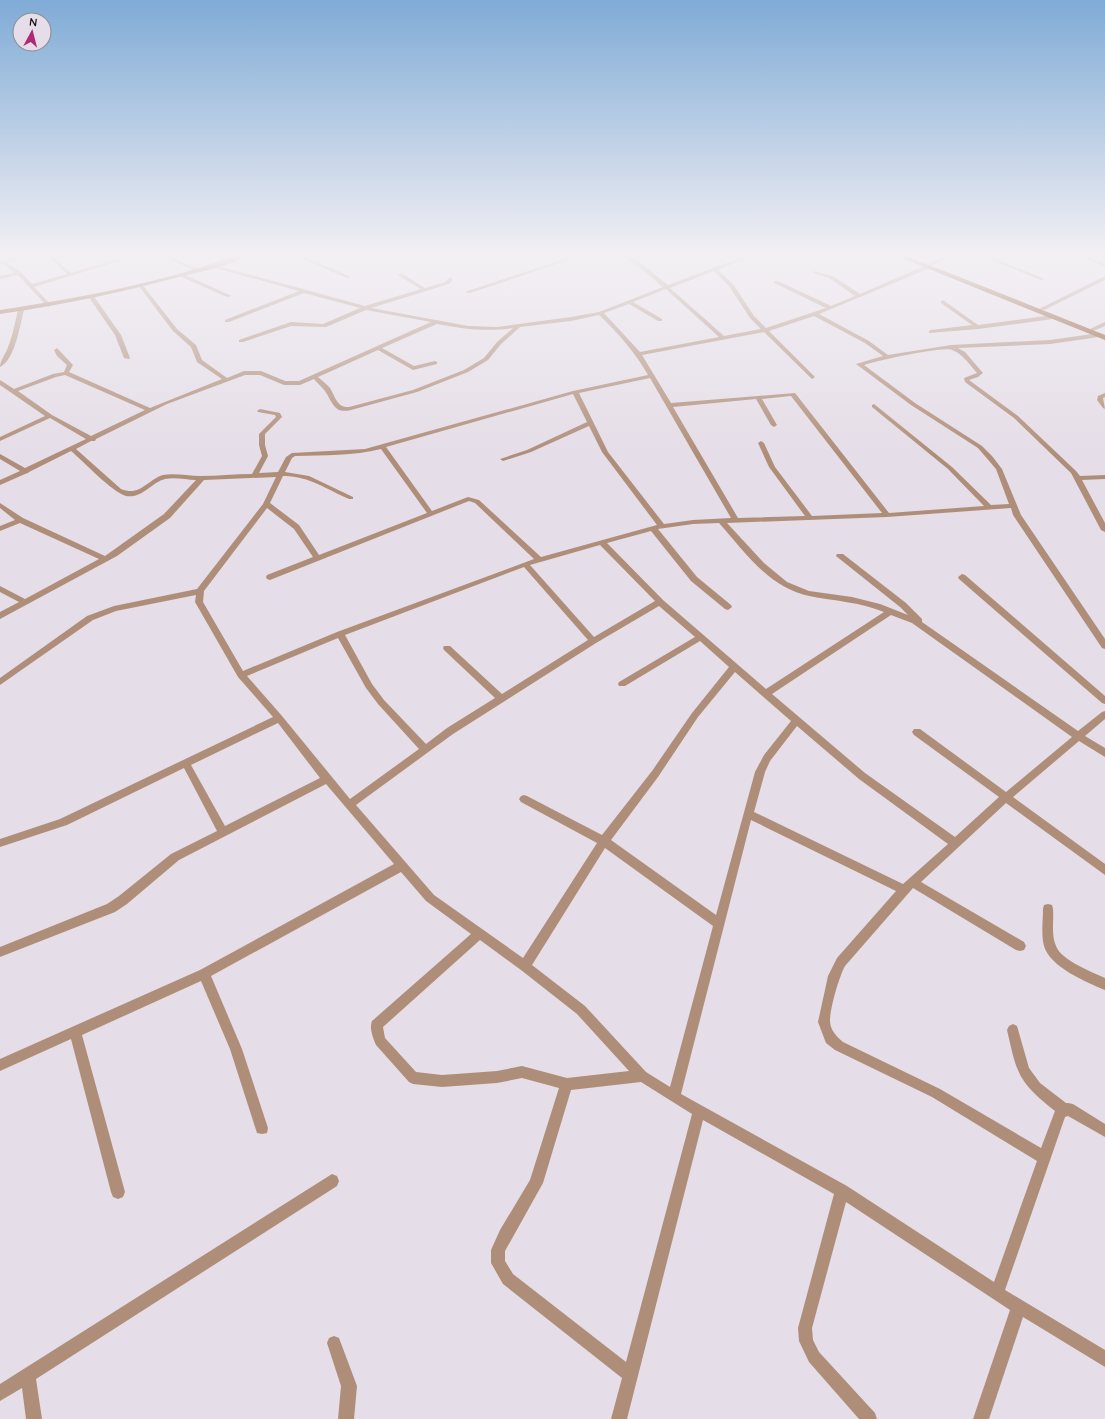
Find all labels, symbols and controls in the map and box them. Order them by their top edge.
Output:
north arrow [12,12,52,52]
text: N [28,15,38,30]

